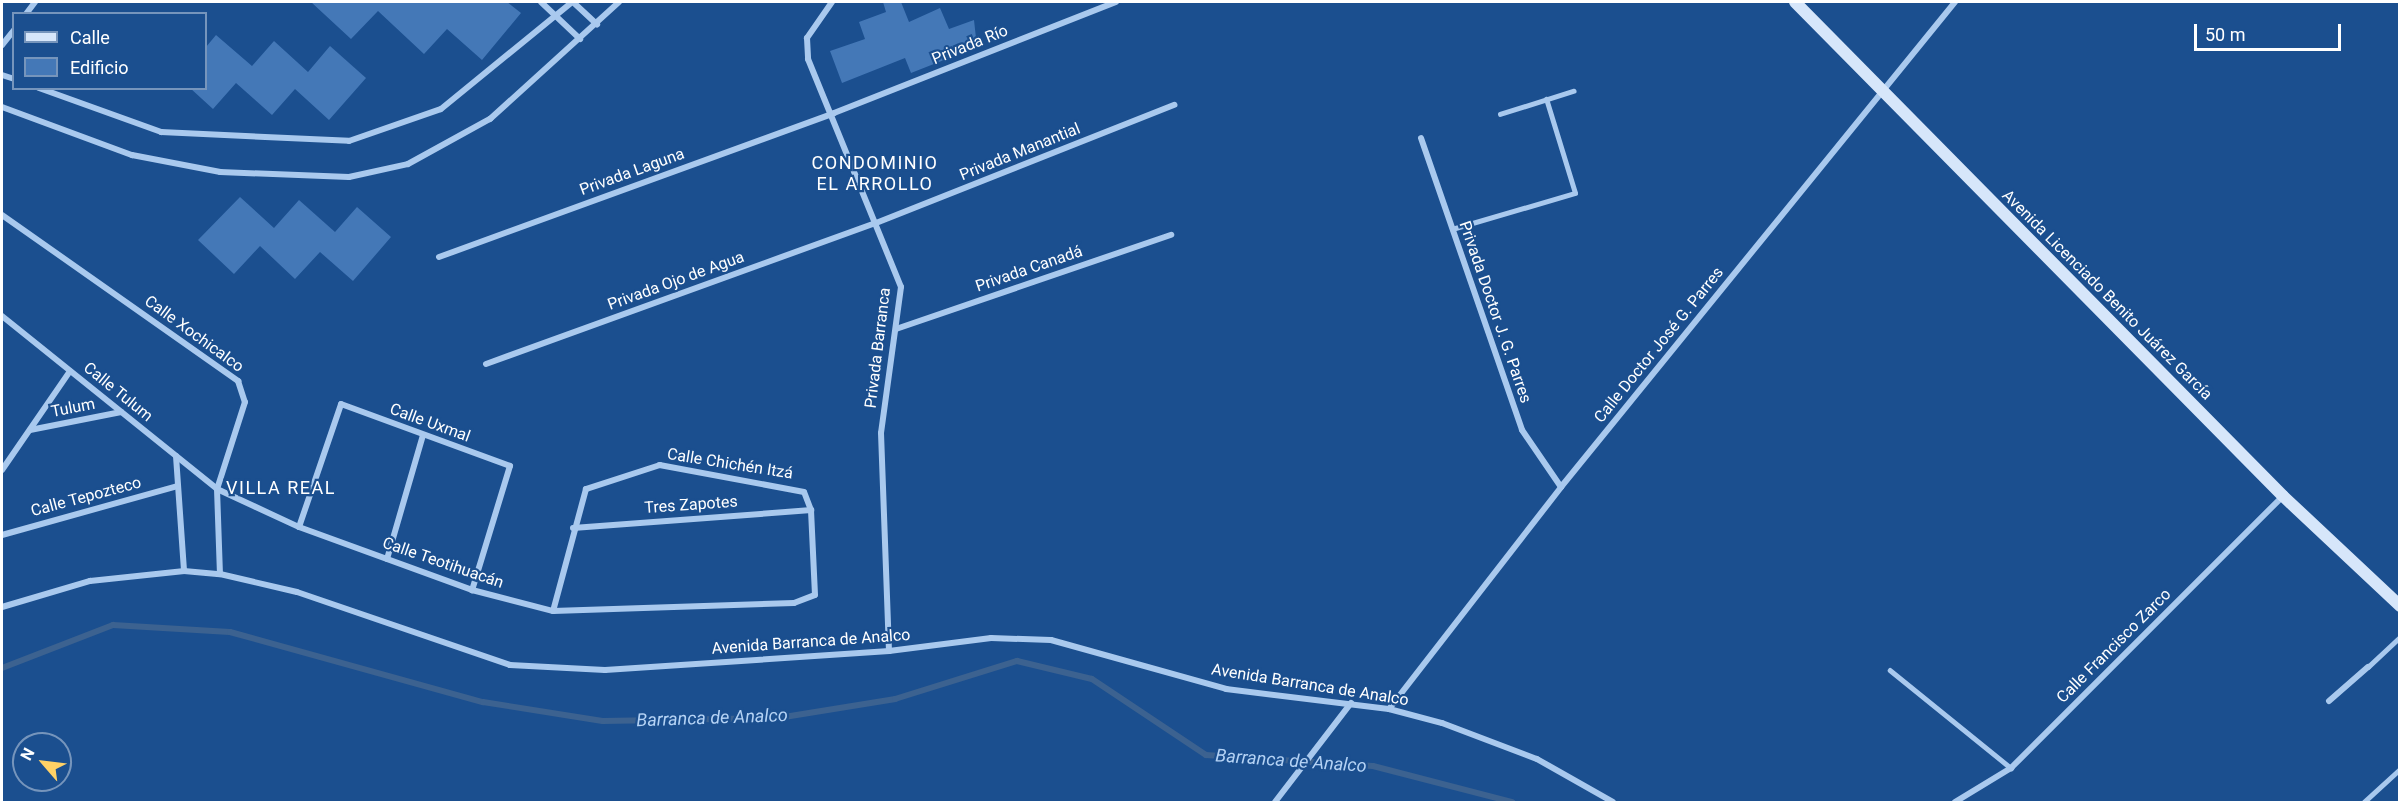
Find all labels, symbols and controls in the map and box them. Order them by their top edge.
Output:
legend [12,12,207,90]
scale bar [2197,12,2344,50]
street label: Privada Río [929,21,1011,69]
text: 50 m [2205,24,2245,45]
text: Calle [70,27,110,48]
text: Edificio [70,57,129,78]
street label: Privada Manantial [957,119,1083,185]
street label: Privada Laguna [577,144,687,200]
district label: CONDOMINIO EL ARROLLO [812,153,938,195]
street label: Avenida Licenciado Benito Juárez García [1998,186,2216,404]
street label: Privada Doctor J. G. Parres [1455,218,1535,406]
street label: Privada Canadá [973,242,1085,296]
street label: Privada Ojo de Agua [605,247,747,315]
street label: Calle Doctor José G. Parres [1590,263,1728,427]
street label: Privada Barranca [861,287,895,409]
street label: Calle Xochicalco [141,292,247,376]
street label: Calle Tulum [79,358,157,426]
street label: Tulum [49,394,97,422]
street label: Calle Uxmal [387,400,473,446]
street label: Calle Chichén Itzá [666,445,794,483]
street label: Calle Tepozteco [29,473,143,521]
district label: VILLA REAL [226,477,336,499]
street label: Tres Zapotes [644,492,738,518]
street label: Calle Teotihuacán [380,533,506,593]
street label: Calle Francisco Zarco [2053,585,2175,707]
street label: Avenida Barranca de Analco [711,625,911,659]
street label: Avenida Barranca de Analco [1210,660,1410,710]
water label: Barranca de Analco [636,705,788,731]
north arrow [12,732,72,792]
text: N [16,745,38,764]
water label: Barranca de Analco [1215,745,1367,777]

